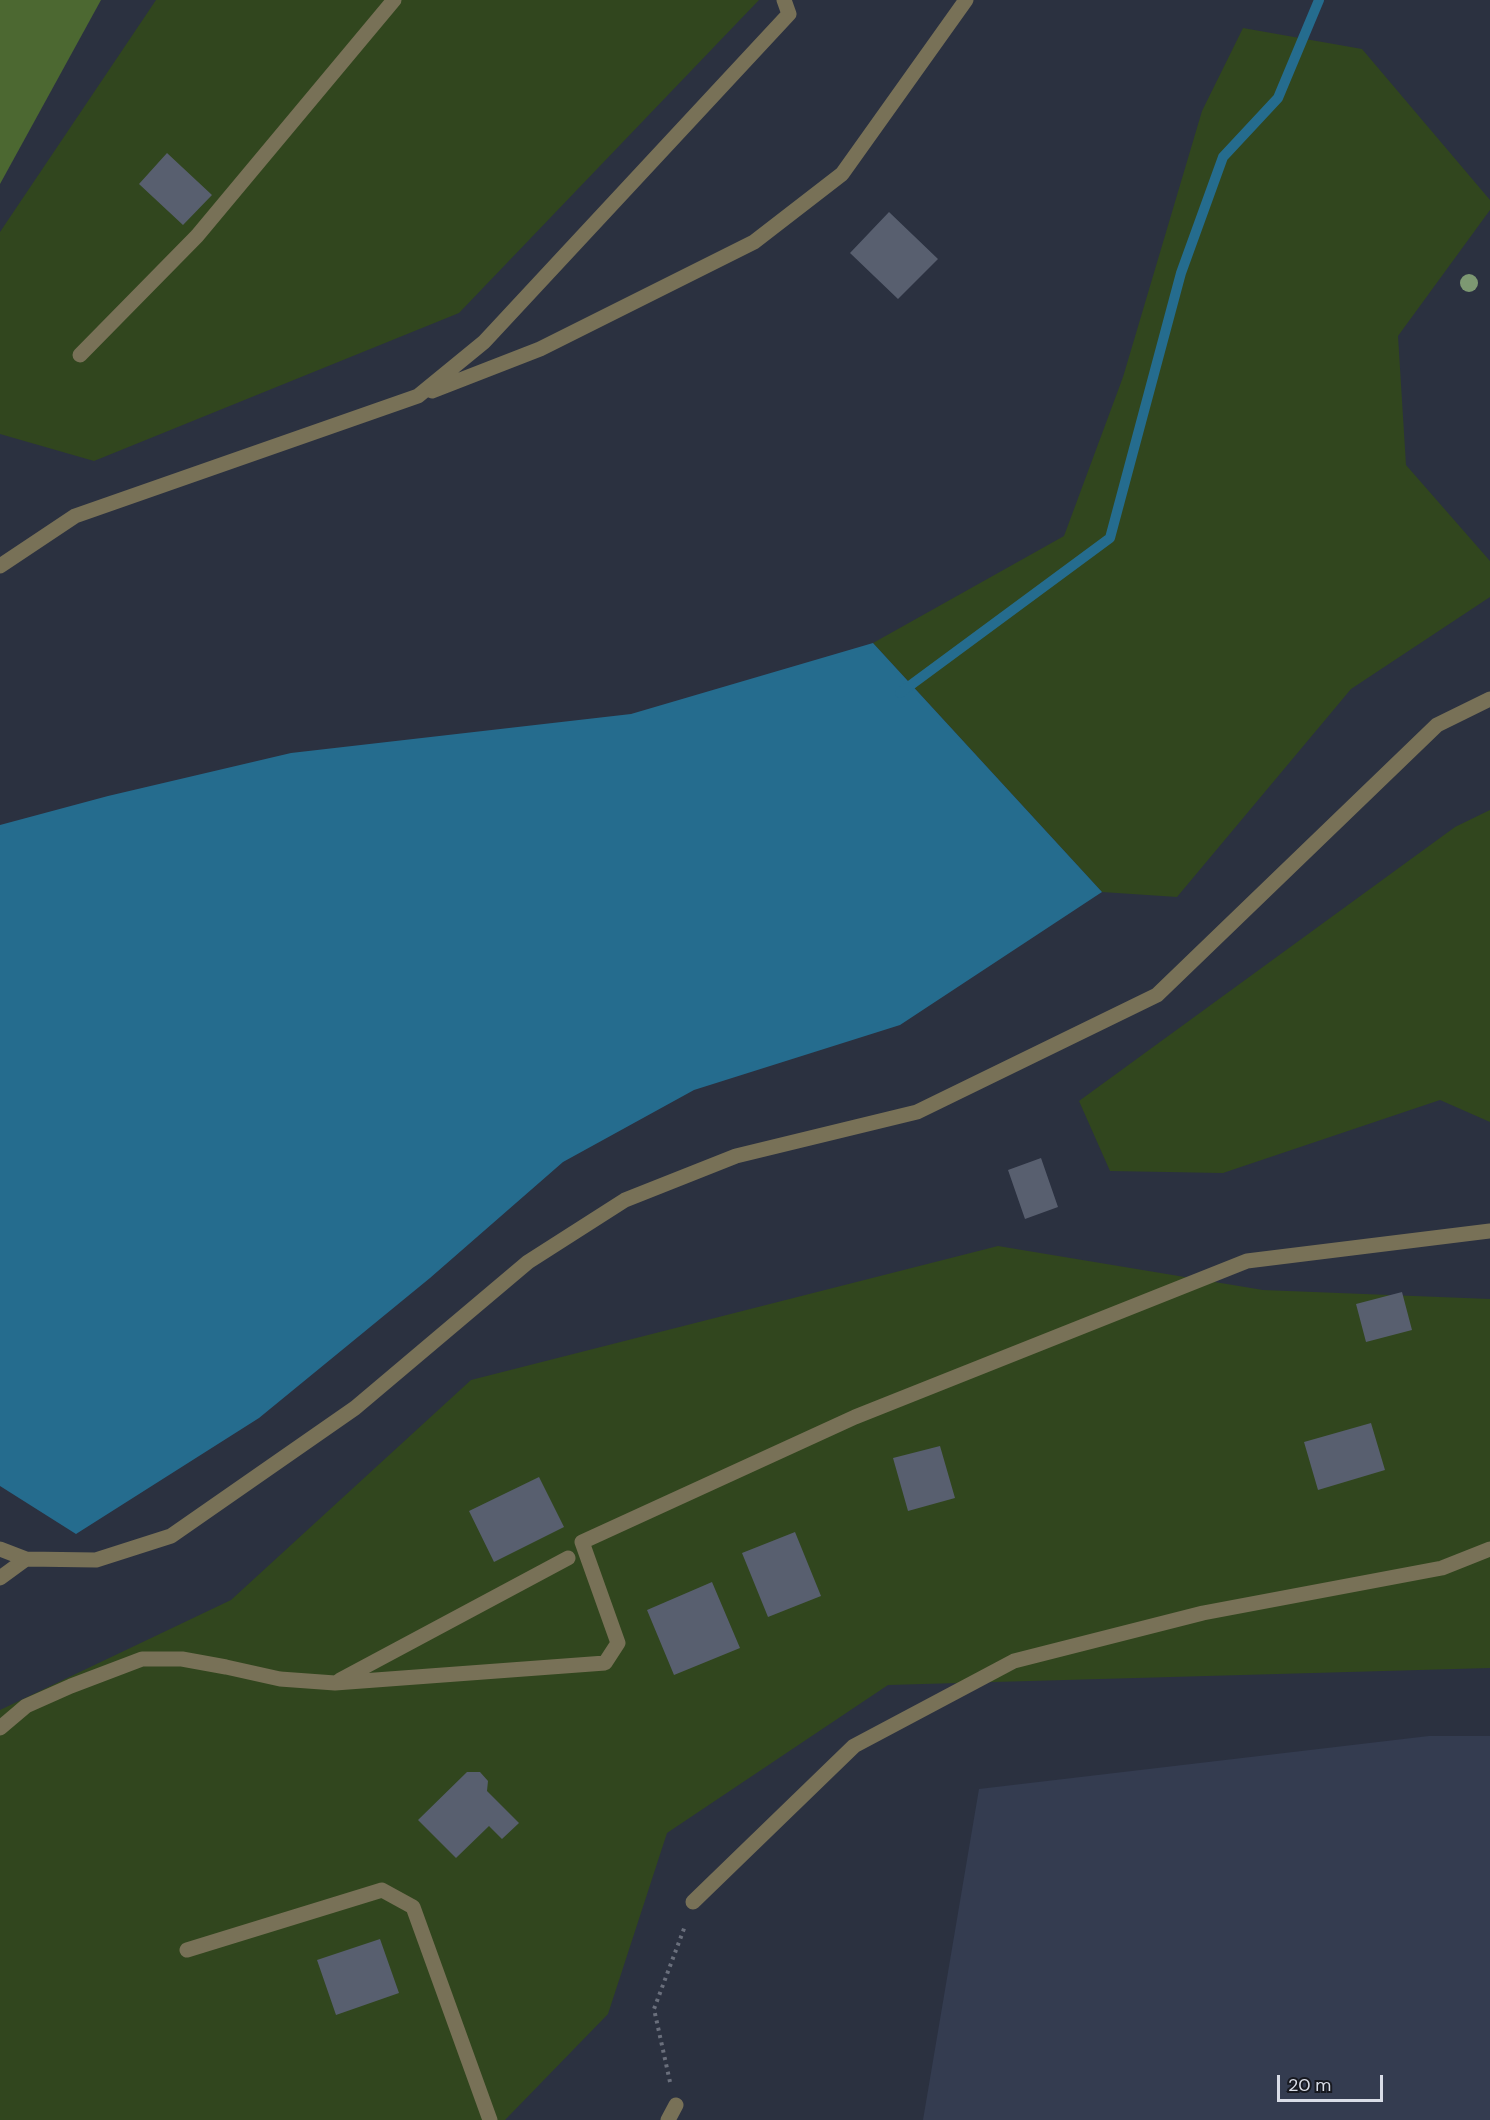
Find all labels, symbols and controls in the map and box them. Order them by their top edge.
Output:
scale bar [1280,2063,1386,2101]
text: 20 m [1288,2073,1331,2097]

